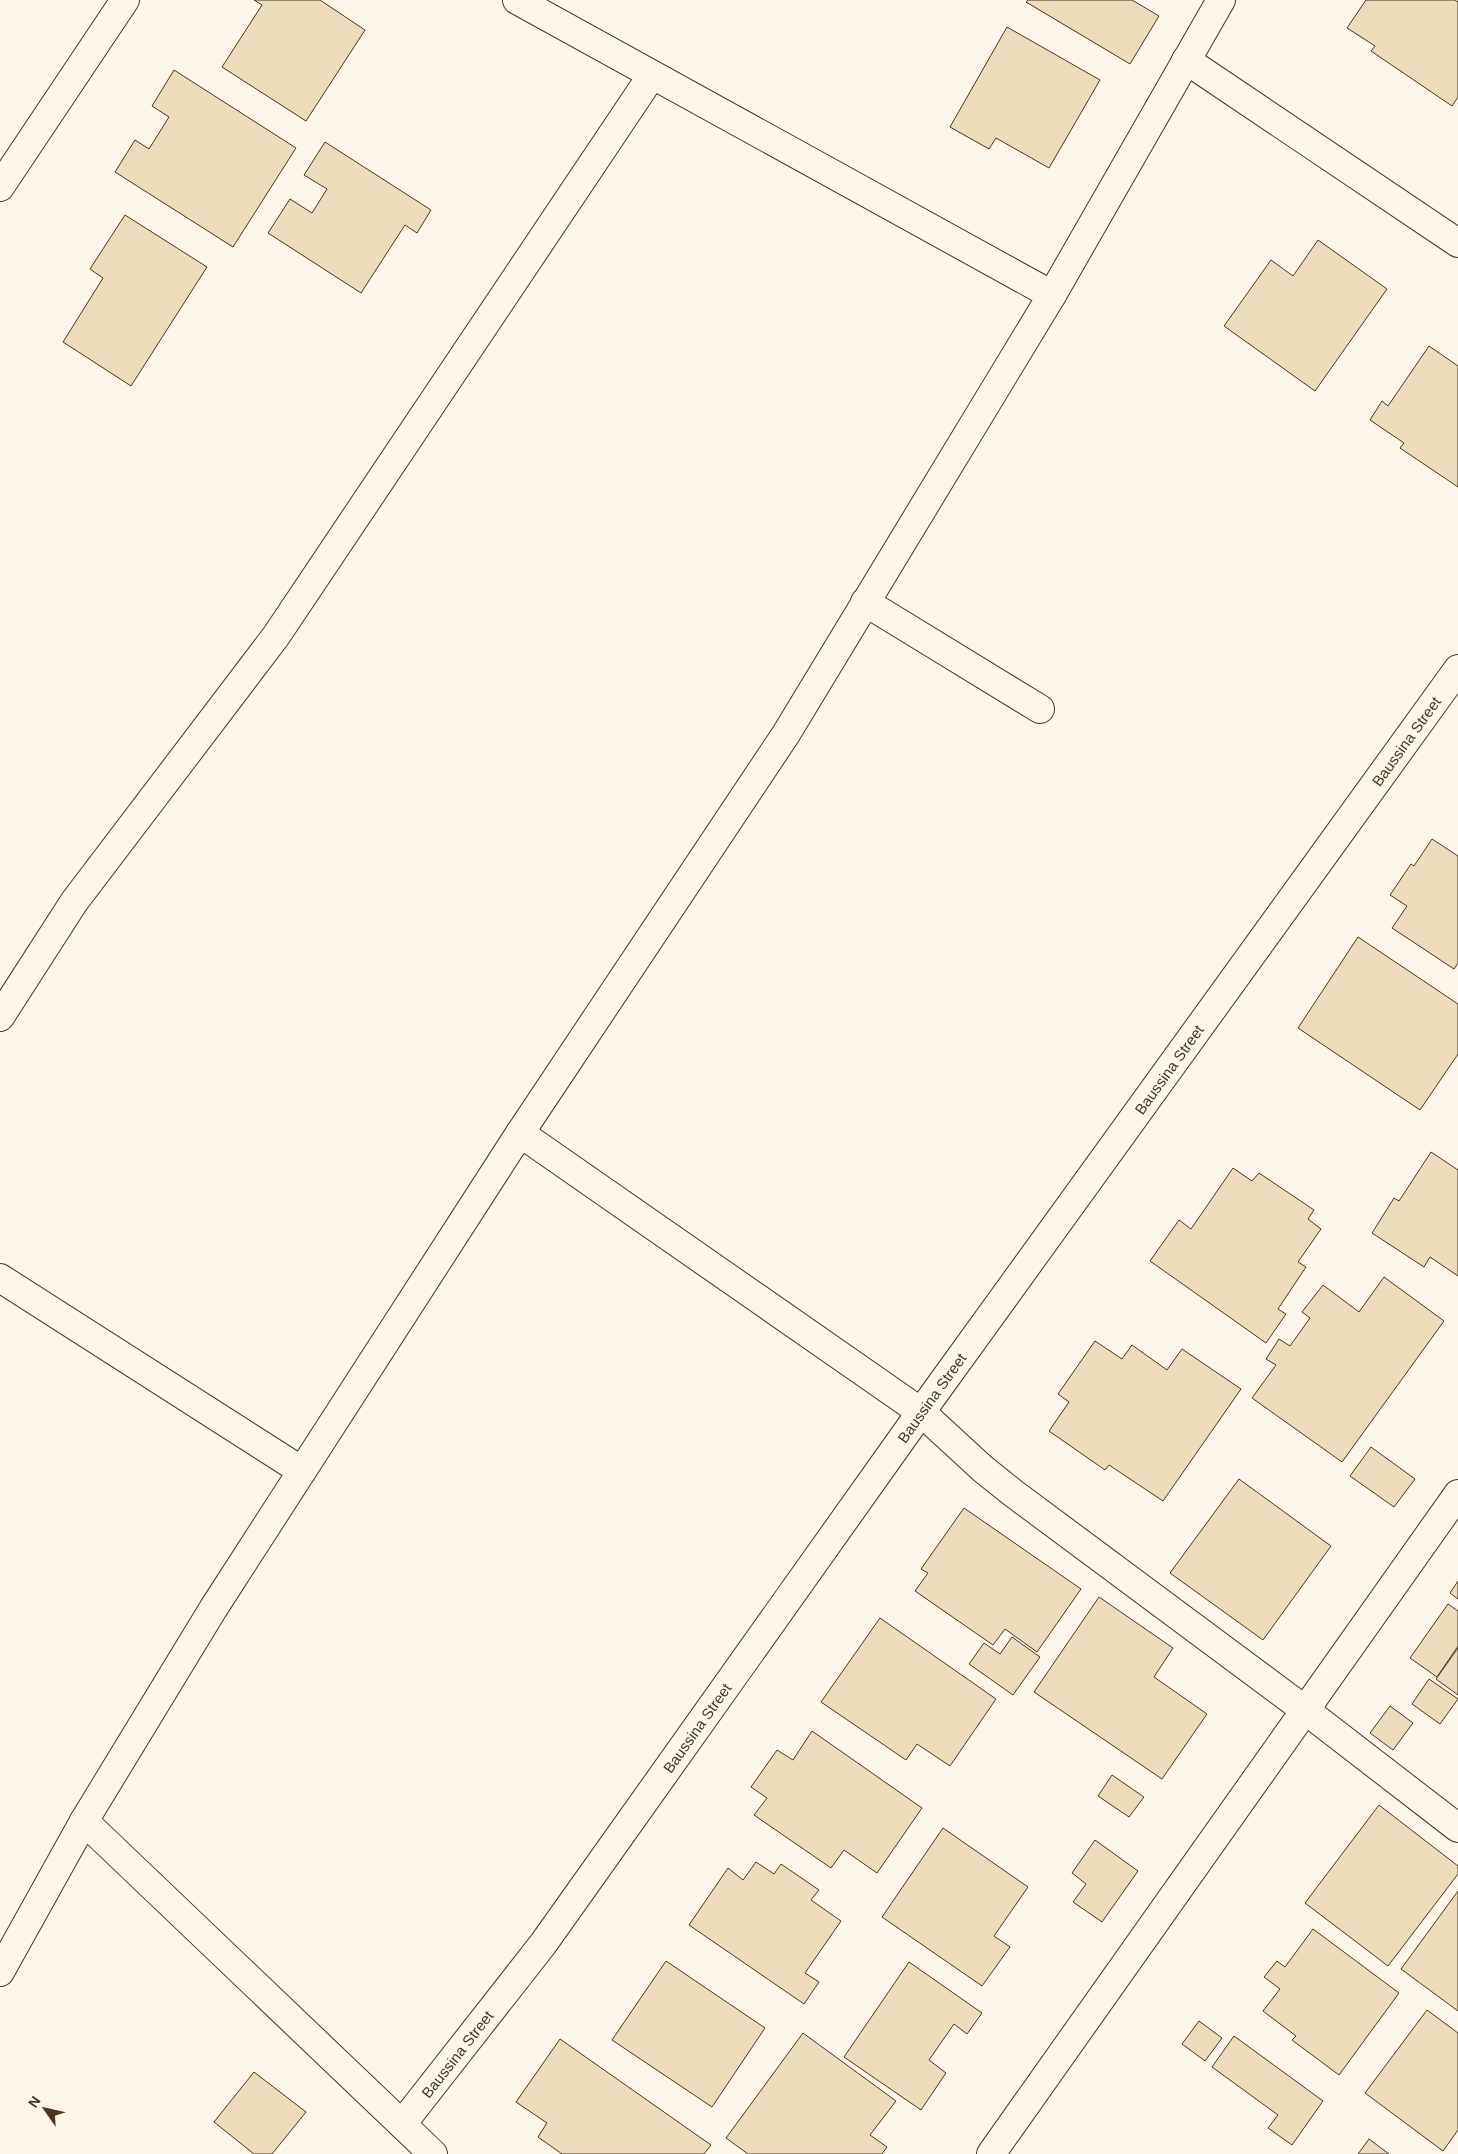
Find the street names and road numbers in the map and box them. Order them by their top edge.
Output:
street label: Baussina Street [1368,693,1444,789]
street label: Baussina Street [1131,1021,1207,1117]
street label: Baussina Street [894,1349,970,1446]
street label: Baussina Street [659,1679,735,1776]
street label: Baussina Street [418,2006,497,2101]

